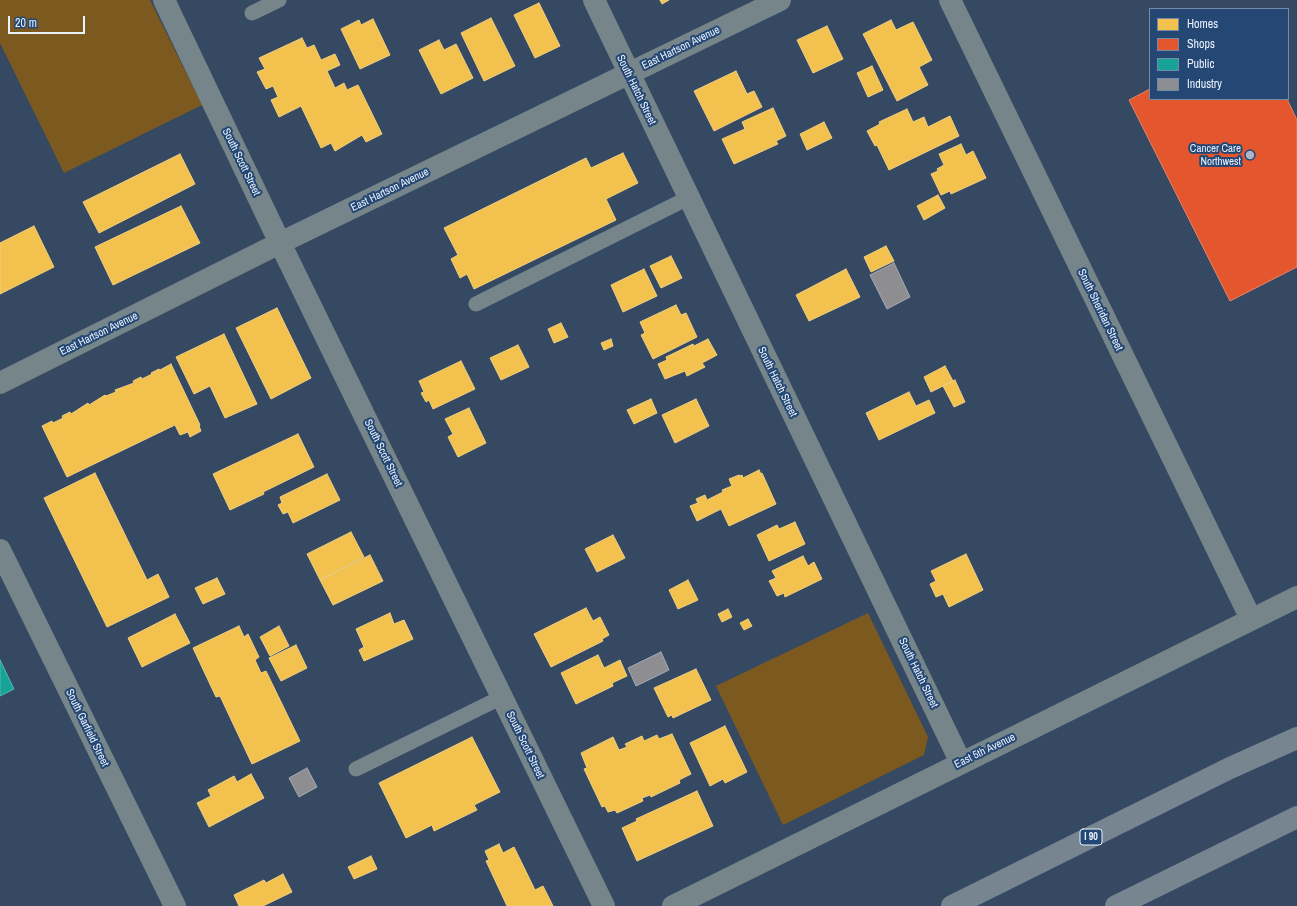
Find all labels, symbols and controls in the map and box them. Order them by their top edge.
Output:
scale bar [10,8,87,34]
legend [1149,8,1289,100]
text: 20 m [15,15,37,31]
text: Homes [1187,16,1218,32]
street label: East Hartson Avenue [640,23,722,73]
text: Shops [1187,36,1215,52]
street label: South Hatch Street [613,53,659,127]
text: Public [1187,56,1214,72]
text: Industry [1187,76,1222,92]
street label: South Scott Street [219,126,263,198]
place label: Cancer Care Northwest [1190,142,1241,168]
marker: Cancer Care Northwest [1244,149,1256,161]
street label: East Hartson Avenue [349,165,431,215]
street label: South Sheridan Street [1075,267,1125,353]
street label: East Hartson Avenue [58,309,140,359]
street label: South Hatch Street [754,345,800,419]
street label: South Scott Street [361,417,405,489]
street label: South Hatch Street [895,636,941,710]
street label: South Garfield Street [62,687,112,769]
street label: South Scott Street [503,709,547,781]
street label: East 5th Avenue [952,731,1018,771]
road number: I 90 [1080,829,1102,845]

